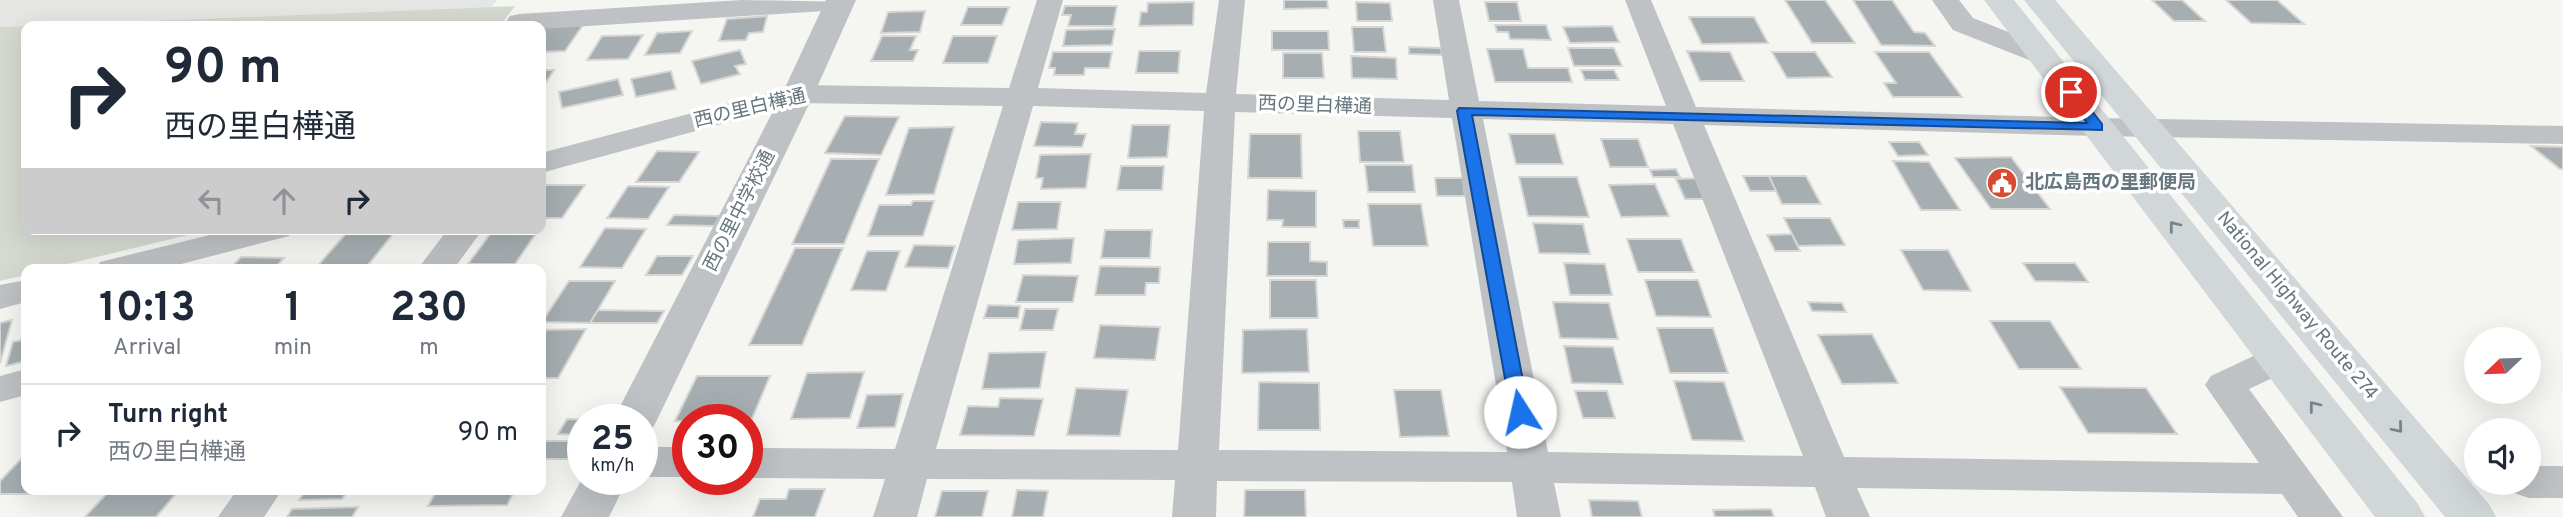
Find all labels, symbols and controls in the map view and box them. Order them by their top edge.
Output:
text: 90 m [164,39,282,101]
icon: right [49,49,140,140]
pin [2041,62,2101,122]
icon: arrive [2052,73,2090,111]
street label: 西の里白樺通 [692,84,808,134]
street label: 西の里白樺通 [1258,92,1372,120]
text: 西の里白樺通 [164,109,356,149]
street label: 西の里中学校通 [699,146,781,276]
public building icon: 北広島西の里郵便局 [1985,166,2019,200]
place label: 北広島西の里郵便局 [2025,171,2196,195]
icon: left [192,182,230,220]
icon: ahead [265,182,303,220]
icon: right [338,182,376,220]
street label: National Highway Route 274 [2211,207,2383,405]
one-way arrow [2169,221,2182,234]
text: 10:13 [99,283,196,336]
text: 1 [284,283,301,336]
text: 230 [390,283,468,336]
north arrow [2464,327,2541,404]
map controls [2464,327,2541,495]
text: Arrival [113,334,182,363]
text: min [274,334,312,363]
text: m [419,334,439,363]
position arrow [1483,375,1557,449]
text: Turn right [108,399,228,432]
one-way arrow [2309,401,2322,413]
speed limit sign: 30 [672,404,763,495]
icon: right [49,414,87,452]
text: 90 m [458,417,518,450]
text: 25 [591,418,634,462]
button: sound [2464,418,2541,495]
one-way arrow [2390,420,2402,433]
text: 西の里白樺通 [108,439,246,468]
text: km/h [591,455,634,478]

